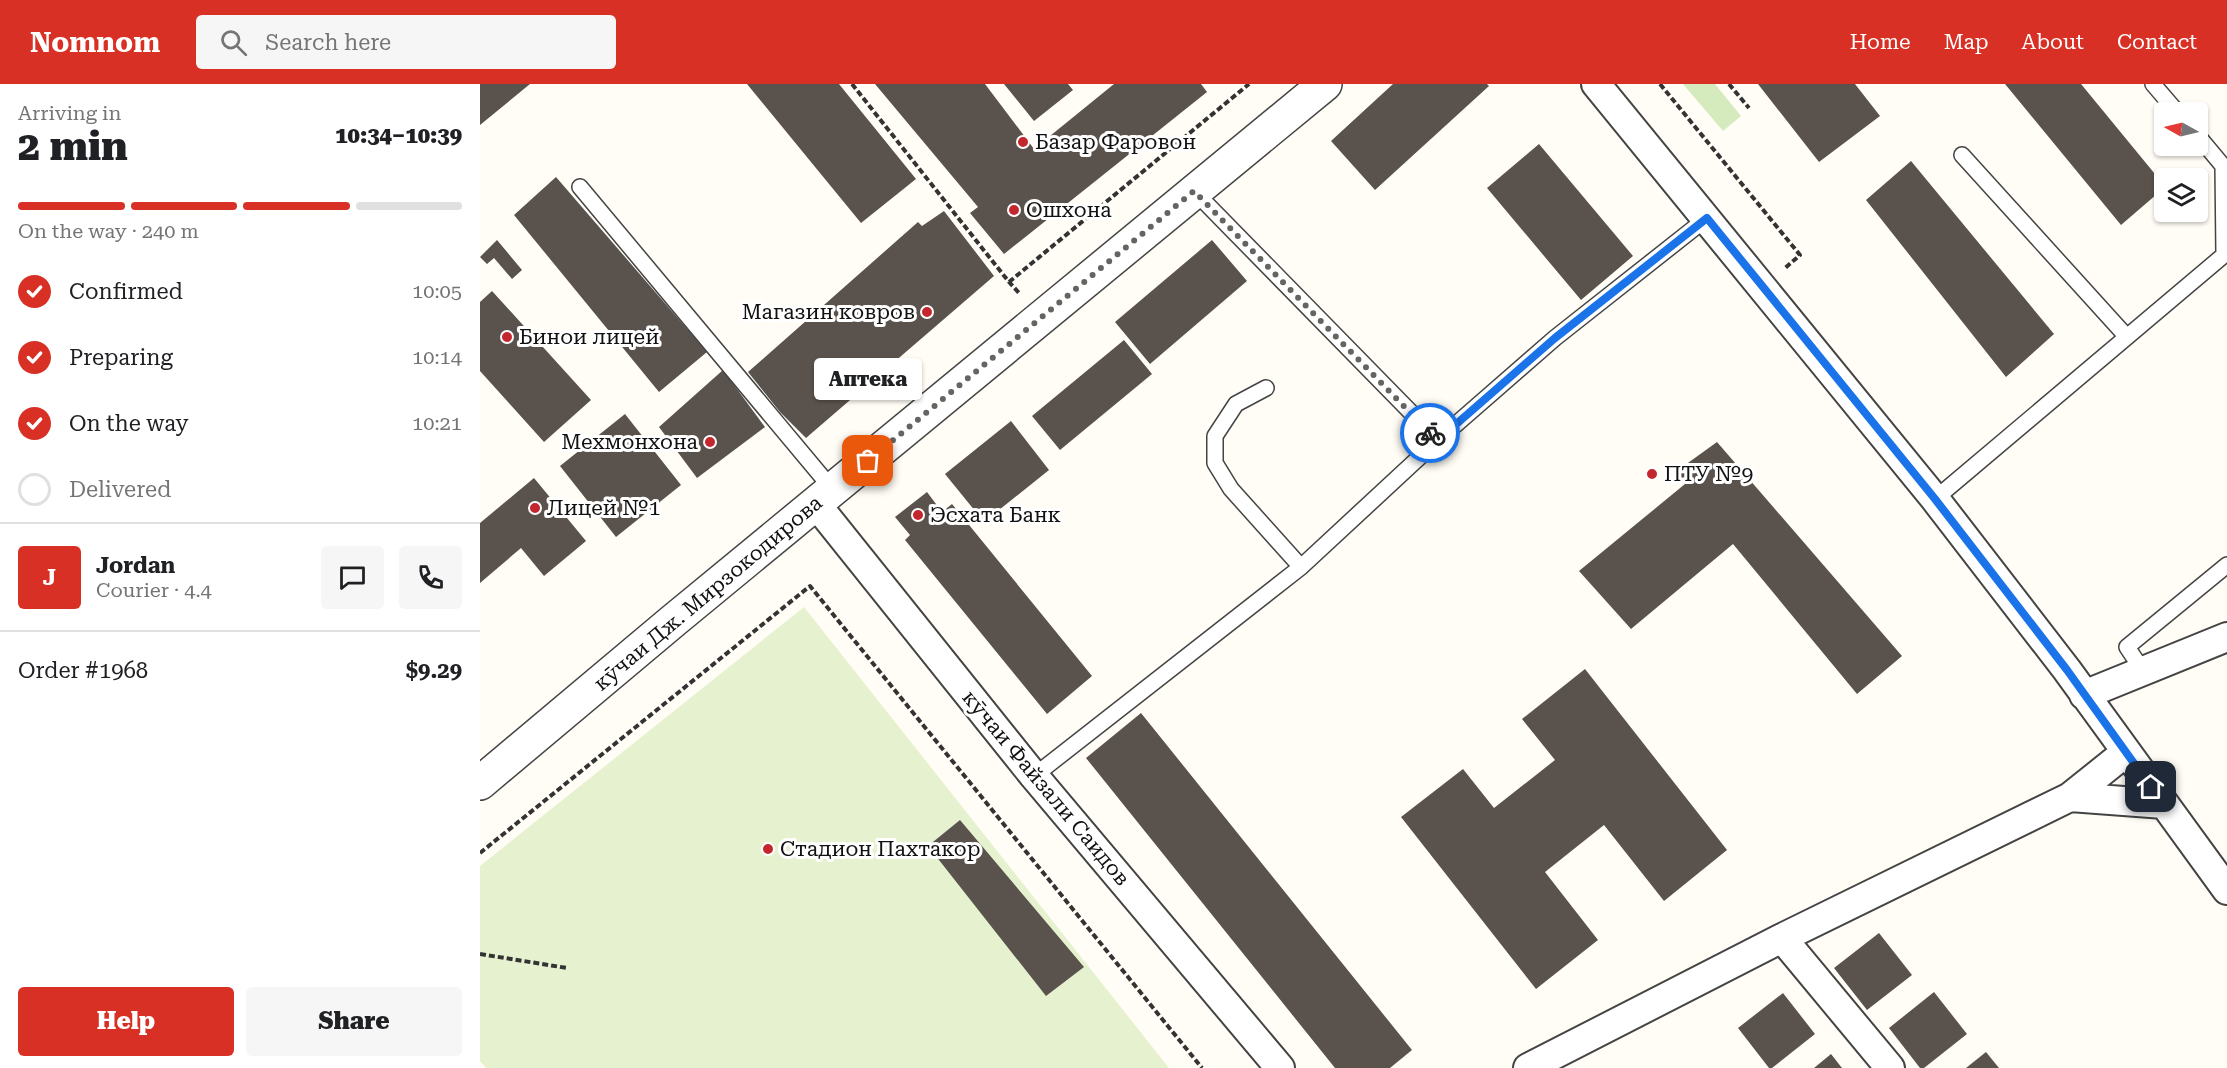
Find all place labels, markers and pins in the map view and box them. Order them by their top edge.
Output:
place label: Базар Фаровон [1035,130,1196,154]
marker: Базар Фаровон [1016,135,1030,149]
place label: Ошхона [1026,198,1112,222]
marker: Ошхона [1007,203,1021,217]
place label: Магазин ковров [742,300,915,324]
marker: Магазин ковров [920,305,934,319]
place label: Бинои лицей [519,325,659,349]
marker: Бинои лицей [500,330,514,344]
callout: Аптека [814,359,922,401]
place label: Мехмонхона [561,430,699,454]
marker: Мехмонхона [703,435,717,449]
pin [842,435,893,486]
place label: ПТУ №9 [1664,462,1753,486]
marker: ПТУ №9 [1645,467,1659,481]
place label: Лицей №1 [547,496,660,520]
marker: Лицей №1 [528,501,542,515]
place label: Эсхата Банк [930,503,1061,527]
marker: Эсхата Банк [911,508,925,522]
pin [2125,761,2176,812]
place label: Стадион Пахтакор [780,837,980,861]
marker: Стадион Пахтакор [761,842,775,856]

